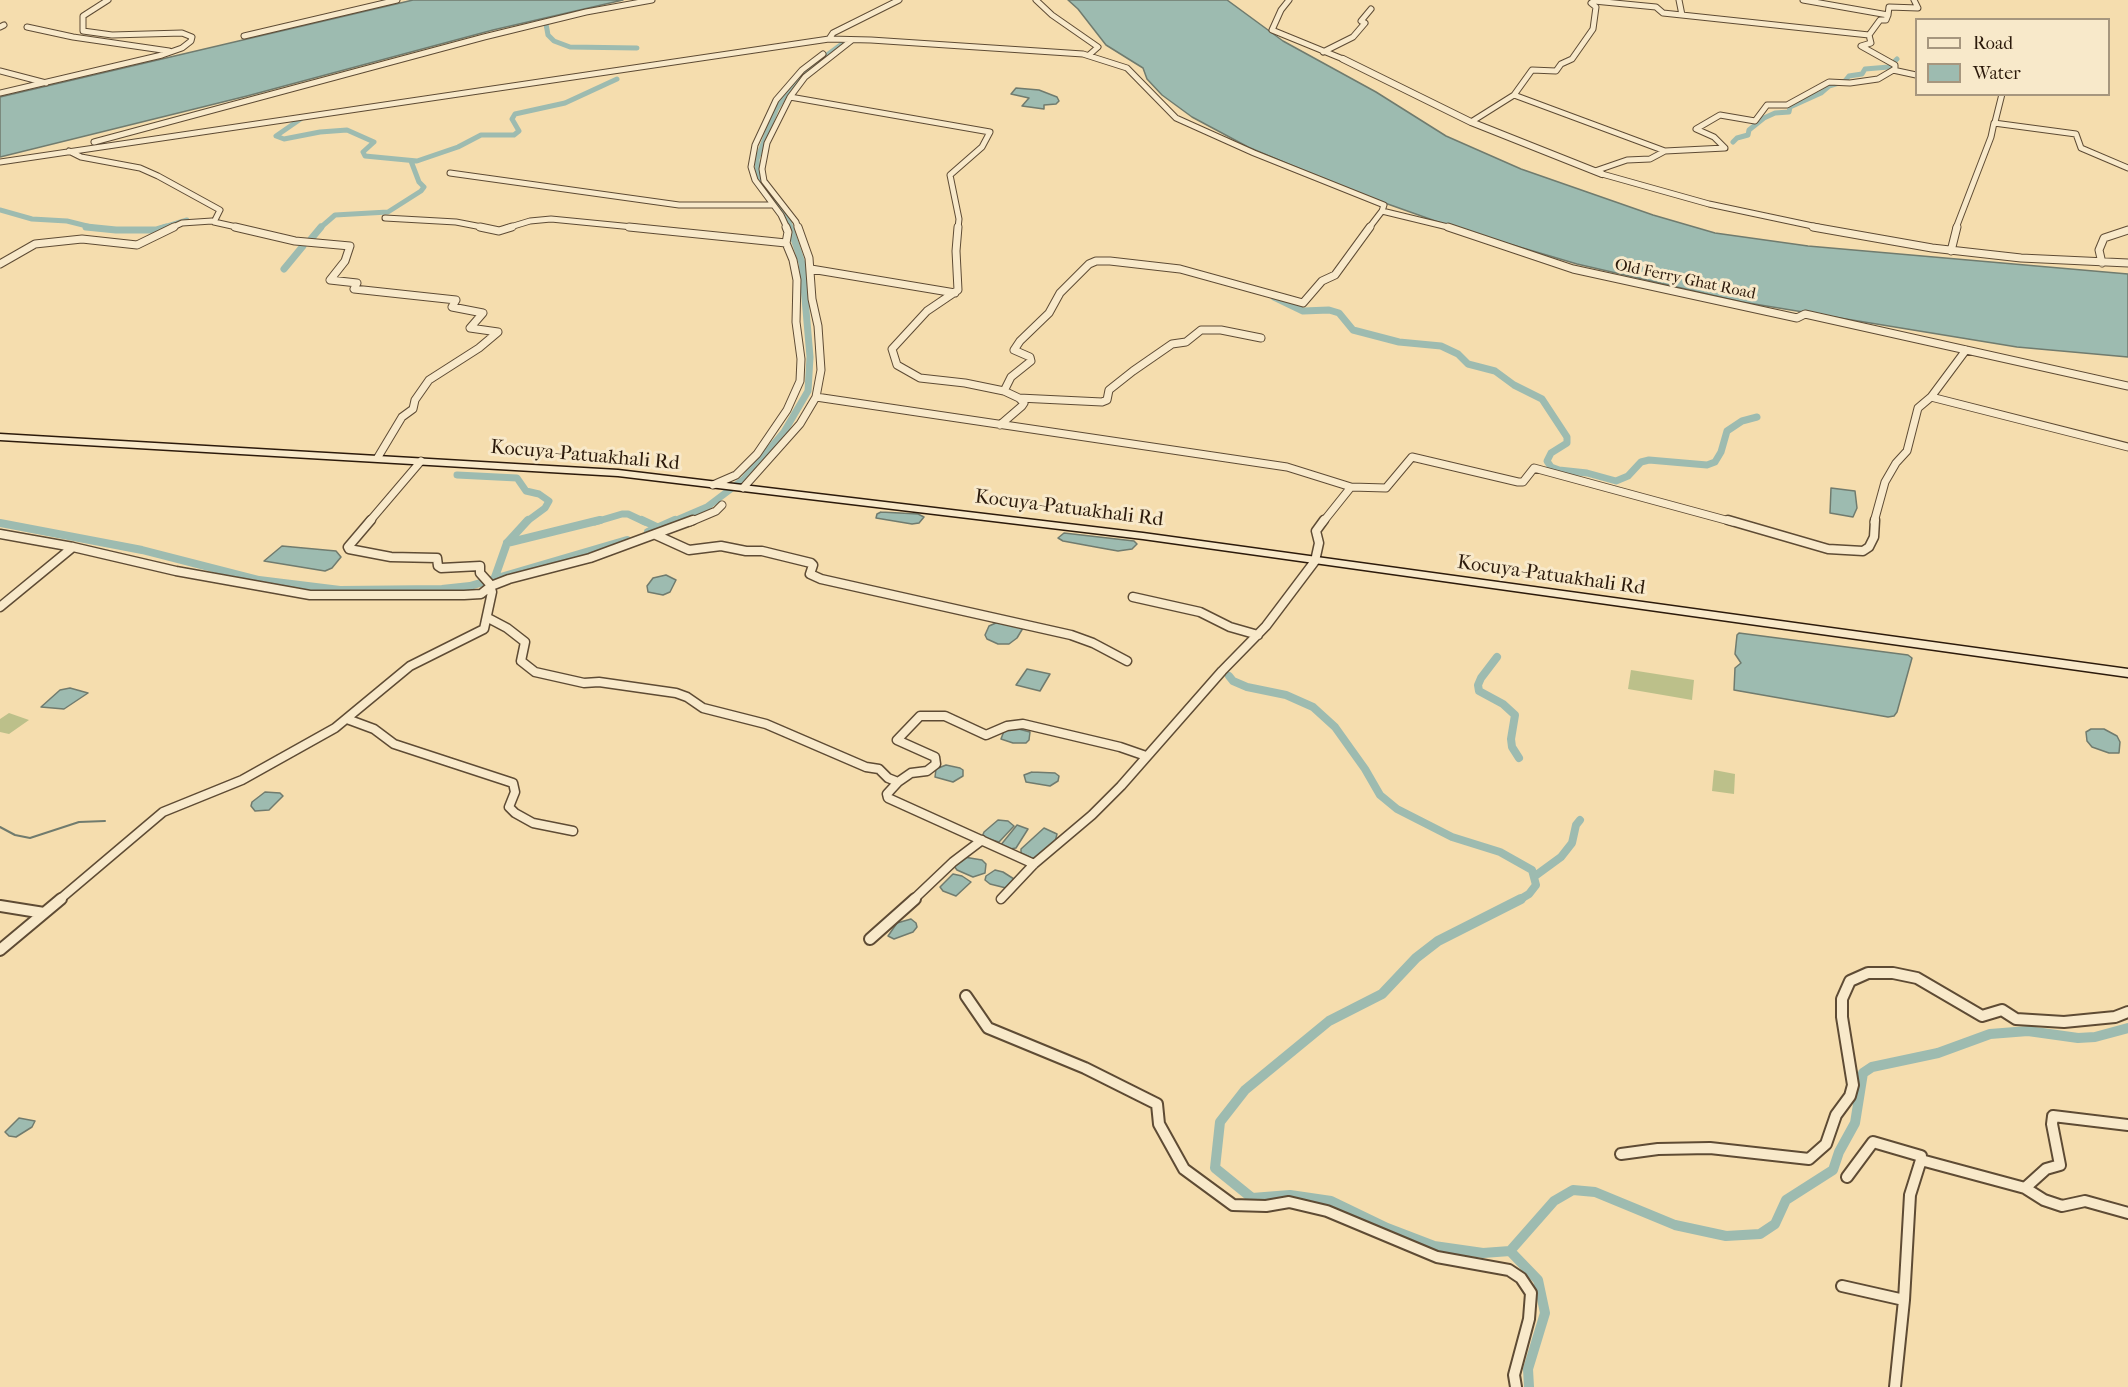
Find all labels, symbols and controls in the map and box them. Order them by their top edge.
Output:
legend [1915,18,2110,96]
text: Road [1973,33,2013,54]
text: Water [1973,63,2021,84]
street label: Old Ferry Ghat Road [1613,256,1757,304]
street label: Kocuya-Patuakhali Rd [490,436,680,476]
street label: Kocuya-Patuakhali Rd [973,486,1165,532]
street label: Kocuya-Patuakhali Rd [1455,551,1647,601]

